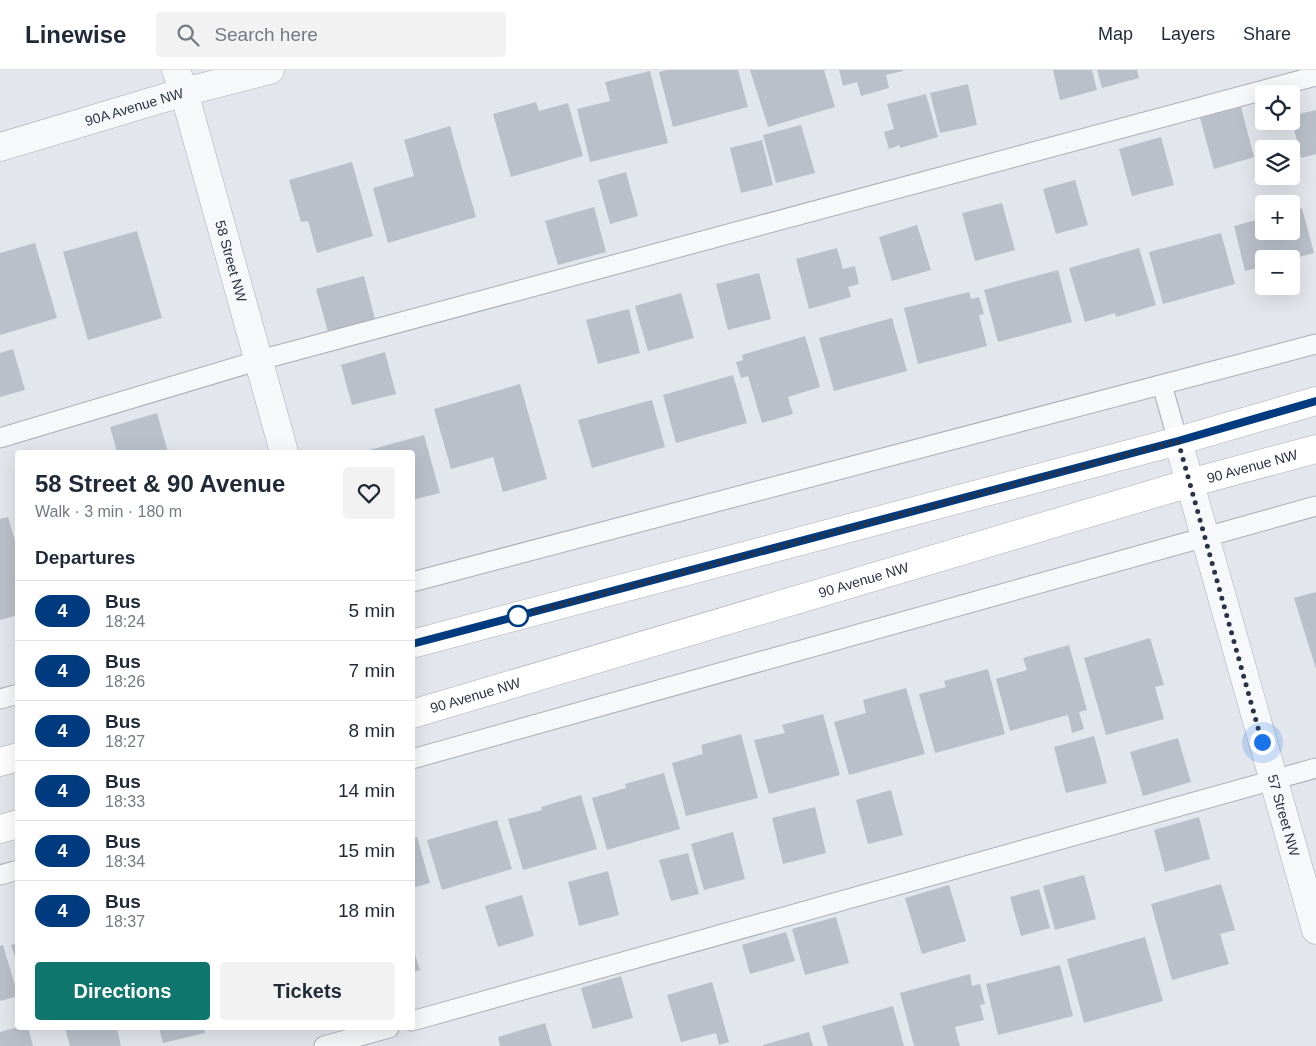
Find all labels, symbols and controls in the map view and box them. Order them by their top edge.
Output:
search box [156,12,506,57]
text: Linewise [25,21,126,48]
icon: search [174,21,202,49]
text: Search here [214,24,318,45]
text: Map [1098,24,1133,44]
text: Layers [1161,24,1215,44]
text: Share [1243,24,1291,44]
street label: 90A Avenue NW [83,84,186,129]
map controls [1255,85,1300,295]
button: locate [1255,85,1300,130]
button: layers [1255,140,1300,185]
button: + [1255,195,1300,240]
street label: 58 Street NW [212,219,250,305]
button: − [1255,250,1300,295]
street label: 90 Avenue NW [1205,446,1300,486]
button: heart [343,467,395,519]
text: 58 Street & 90 Avenue [35,470,285,497]
text: Walk · 3 min · 180 m [35,503,182,520]
text: Departures [35,547,135,568]
street label: 90 Avenue NW [817,559,911,601]
text: Bus [105,591,141,612]
text: 5 min [349,600,395,621]
text: 4 [57,601,68,621]
unlabelled marker [507,605,529,627]
text: 18:24 [105,613,145,630]
text: Bus [105,651,141,672]
text: 7 min [349,660,395,681]
text: 4 [57,661,68,681]
text: 18:26 [105,673,145,690]
street label: 90 Avenue NW [428,674,523,716]
text: Bus [105,711,141,732]
text: 8 min [349,720,395,741]
text: 4 [57,721,68,741]
your location [1250,730,1275,755]
text: 18:27 [105,733,145,750]
text: Bus [105,771,141,792]
street label: 57 Street NW [1265,773,1303,859]
text: 14 min [338,780,395,801]
text: 4 [57,781,68,801]
text: 18:33 [105,793,145,810]
text: Bus [105,831,141,852]
text: 15 min [338,840,395,861]
text: 4 [57,841,68,861]
text: 18:34 [105,853,145,870]
text: Bus [105,891,141,912]
text: 18 min [338,900,395,921]
text: 4 [57,901,68,921]
text: 18:37 [105,913,145,930]
button: Directions [35,962,210,1020]
button: Tickets [220,962,395,1020]

